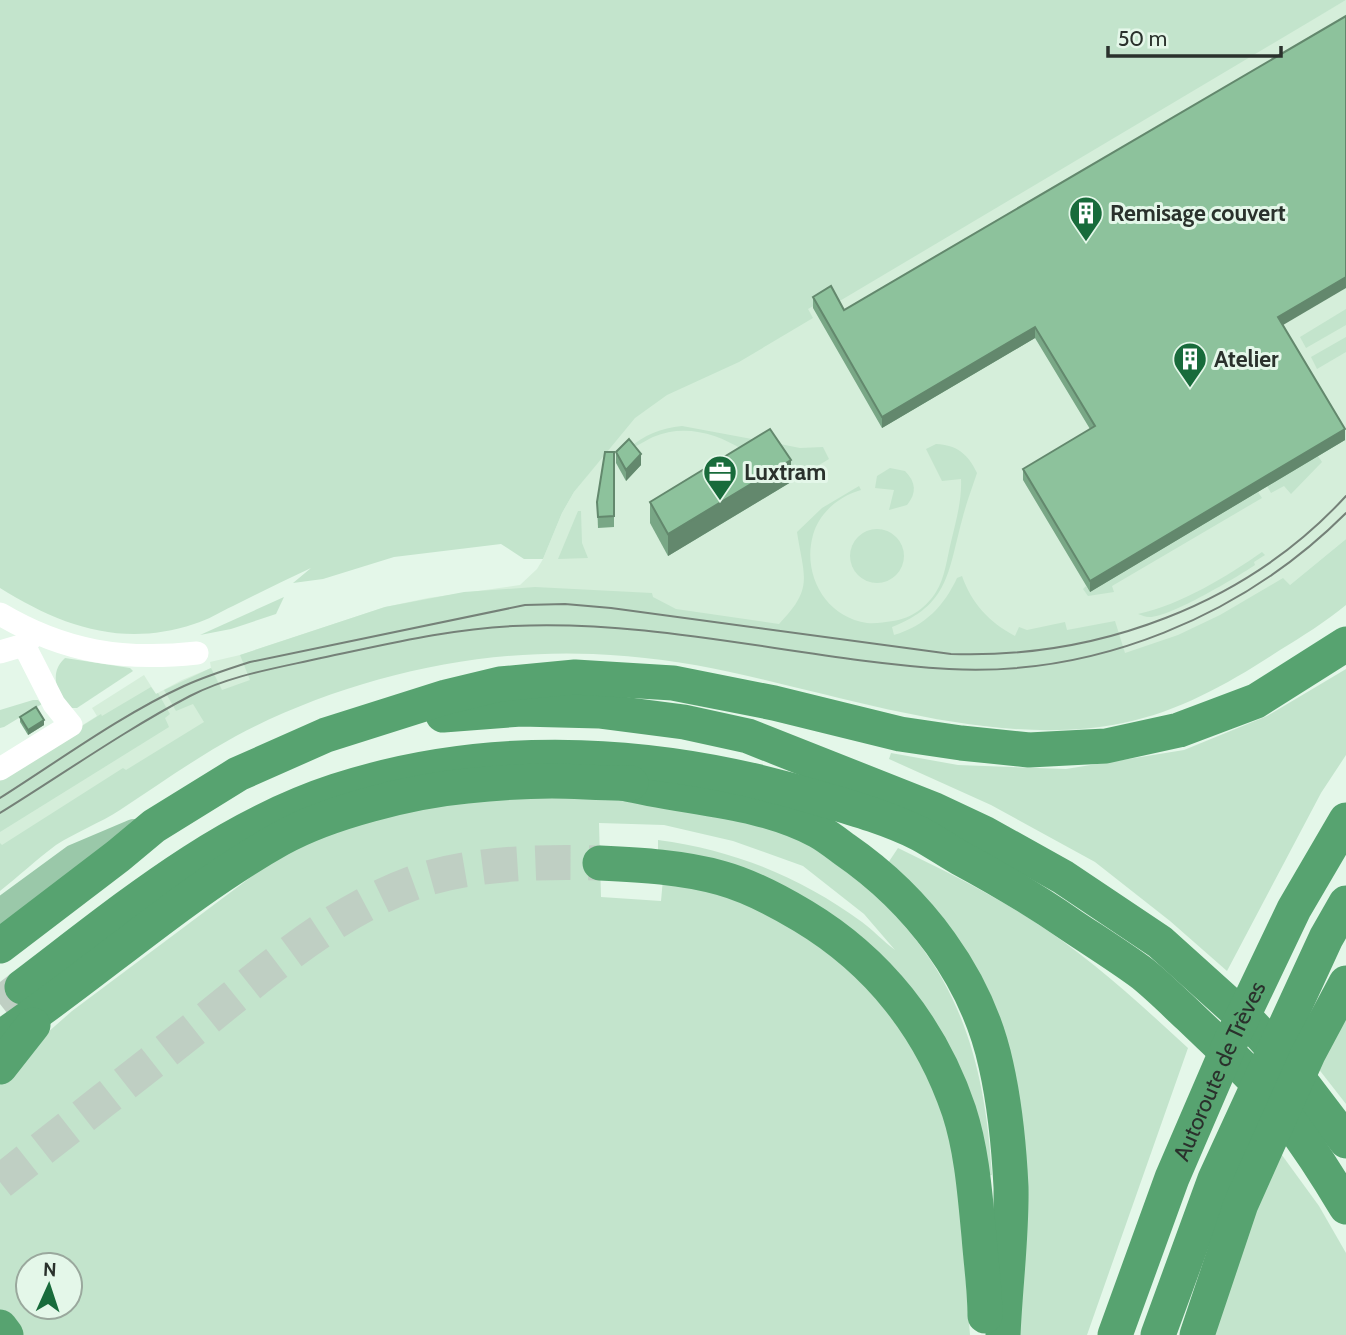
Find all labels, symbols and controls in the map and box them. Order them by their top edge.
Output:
scale bar [1108,14,1281,58]
text: 50 m [1118,26,1167,51]
building icon: Remisage couvert [1067,194,1105,243]
place label: Remisage couvert [1110,199,1286,227]
building icon: Atelier [1171,340,1209,389]
place label: Atelier [1214,345,1279,373]
office icon: Luxtram [701,453,739,502]
place label: Luxtram [744,458,826,486]
street label: Autoroute de Trèves [1167,977,1271,1165]
north arrow [14,1251,84,1321]
text: N [43,1258,57,1281]

